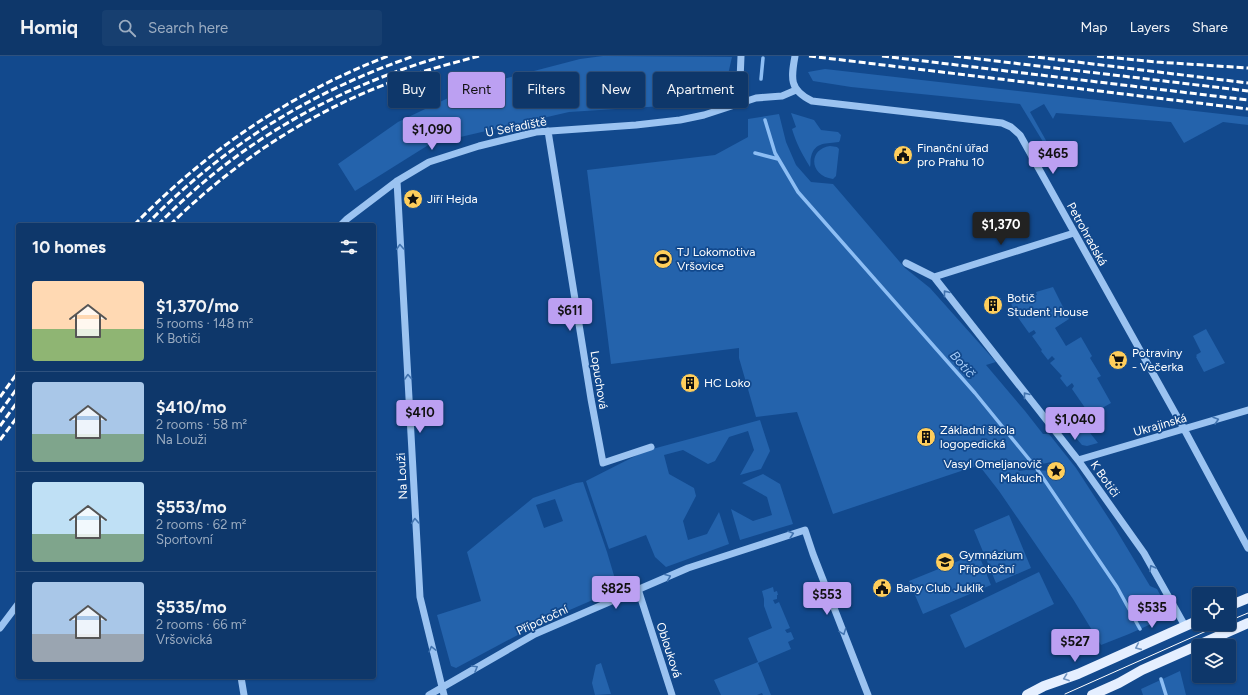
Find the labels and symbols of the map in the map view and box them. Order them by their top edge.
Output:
street label: U Seřadiště [484,114,548,140]
pin: $1,090 [399,117,465,151]
place label: Finanční úřad pro Prahu 10 [917,141,989,169]
pin: $465 [1029,141,1077,175]
public building icon: Finanční úřad pro Prahu 10 [892,144,914,166]
place icon: Jiří Hejda [402,188,424,210]
place label: Jiří Hejda [427,192,478,206]
street label: Petrohradská [1064,200,1110,268]
pin: $1,370 [968,212,1034,246]
one-way arrow [396,244,405,250]
place label: TJ Lokomotiva Vršovice [677,245,755,273]
sports icon: TJ Lokomotiva Vršovice [652,248,674,270]
one-way arrow [943,290,950,297]
place label: Botič Student House [1007,291,1089,319]
building icon: Botič Student House [982,294,1004,316]
pin: $611 [546,298,594,332]
place label: Potraviny - Večerka [1132,346,1183,374]
water label: Botič [947,348,978,381]
supermarket icon: Potraviny - Večerka [1107,349,1129,371]
street label: Lopuchová [587,350,611,410]
building icon: HC Loko [679,372,701,394]
one-way arrow [403,374,412,380]
place label: HC Loko [704,376,751,390]
one-way arrow [1024,392,1031,399]
pin: $410 [396,400,444,434]
pin: $1,040 [1042,407,1108,441]
street label: Ukrajinská [1132,411,1188,439]
one-way arrow [1212,416,1219,425]
place label: Základní škola logopedická [940,423,1015,451]
building icon: Základní škola logopedická [915,426,937,448]
street label: Na Louži [394,452,410,500]
place label: Vasyl Omeljanovič Makuch [943,457,1043,485]
street label: K Botiči [1087,458,1123,500]
place icon: Vasyl Omeljanovič Makuch [1045,460,1067,482]
one-way arrow [411,518,420,524]
one-way arrow [787,530,794,539]
place label: Gymnázium Přípotoční [959,548,1023,576]
school or university icon: Gymnázium Přípotoční [934,551,956,573]
one-way arrow [1149,565,1156,572]
one-way arrow [664,573,671,581]
pin: $825 [592,576,640,610]
public building icon: Baby Club Juklík [871,577,893,599]
place label: Baby Club Juklík [896,581,984,595]
pin: $553 [803,582,851,616]
pin: $535 [1128,595,1176,629]
street label: Přípotoční [514,601,571,638]
street label: Oblouková [653,621,685,679]
one-way arrow [839,628,847,635]
pin: $527 [1051,629,1099,663]
one-way arrow [1134,642,1142,650]
one-way arrow [429,646,437,652]
one-way arrow [471,666,478,673]
one-way arrow [1063,674,1070,682]

